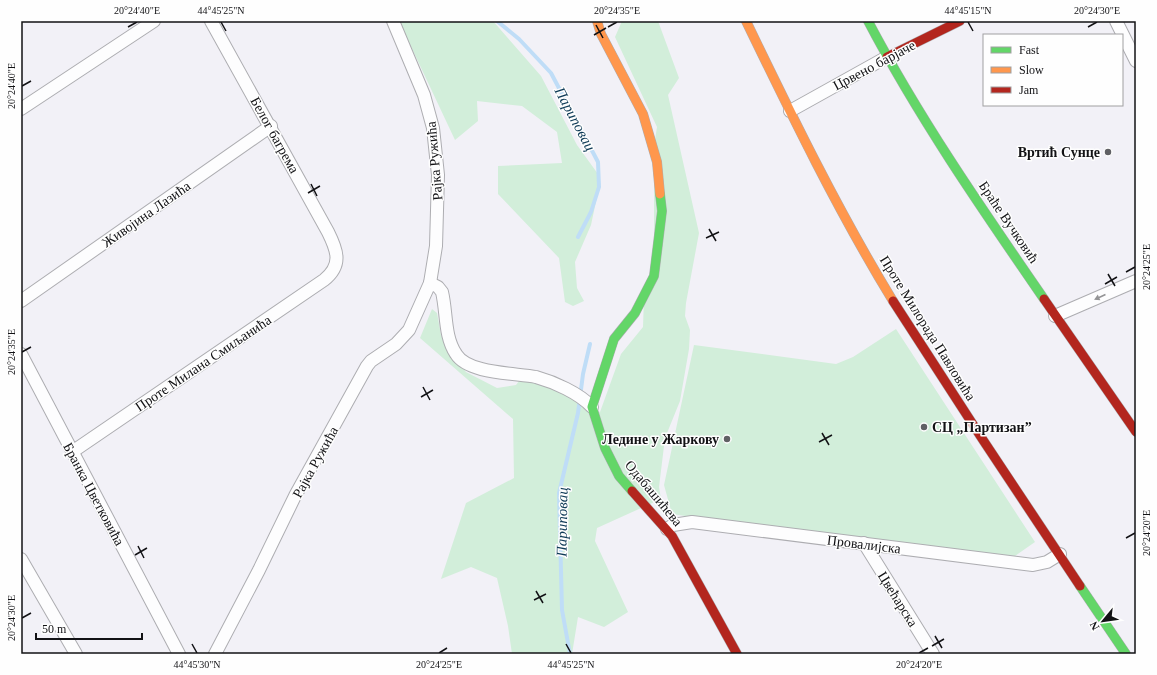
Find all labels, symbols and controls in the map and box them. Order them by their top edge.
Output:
text: 20°24'40"E [114,5,160,16]
text: 44°45'25"N [197,5,245,16]
text: 20°24'35"E [594,5,640,16]
text: 44°45'15"N [944,5,992,16]
text: 20°24'30"E [1074,5,1120,16]
legend [983,34,1123,106]
street label: Црвено барјаче [831,37,918,93]
text: Fast [1019,43,1040,57]
text: 20°24'40"E [6,63,17,109]
text: Slow [1019,63,1044,77]
text: Jam [1019,83,1039,97]
water label: Париповац [551,84,598,154]
street label: Белог багрема [247,95,302,177]
street label: Рајка Ружића [424,120,445,201]
place label: Вртић Сунце [1018,145,1100,160]
marker: Вртић Сунце [1103,147,1113,157]
street label: Живојина Лазића [99,178,194,250]
street label: Браће Вучковић [976,179,1041,266]
text: 20°24'25"E [1141,244,1152,290]
street label: Проте Милорада Павловића [877,253,979,404]
one-way arrow [1095,294,1106,300]
street label: Проте Милана Смиљанића [133,312,275,414]
text: 20°24'35"E [6,329,17,375]
place label: СЦ „Партизан” [932,420,1032,435]
marker: СЦ „Партизан” [919,422,929,432]
street label: Рајка Ружића [290,423,342,501]
place label: Ледине у Жаркову [602,432,719,447]
marker: Ледине у Жаркову [722,434,732,444]
street label: Бранка Цветковића [60,440,127,549]
street label: Одабашићева [622,458,686,530]
water label: Париповац [553,487,571,558]
text: 20°24'20"E [1141,510,1152,556]
street label: Провалијска [826,533,902,557]
street label: Цвећарска [875,569,921,630]
text: 20°24'30"E [6,595,17,641]
north arrow [1083,601,1123,641]
scale bar [36,615,142,641]
text: N [1087,619,1101,632]
text: 50 m [42,622,67,636]
text: 44°45'30"N [173,659,221,670]
text: 20°24'25"E [416,659,462,670]
text: 44°45'25"N [547,659,595,670]
text: 20°24'20"E [896,659,942,670]

